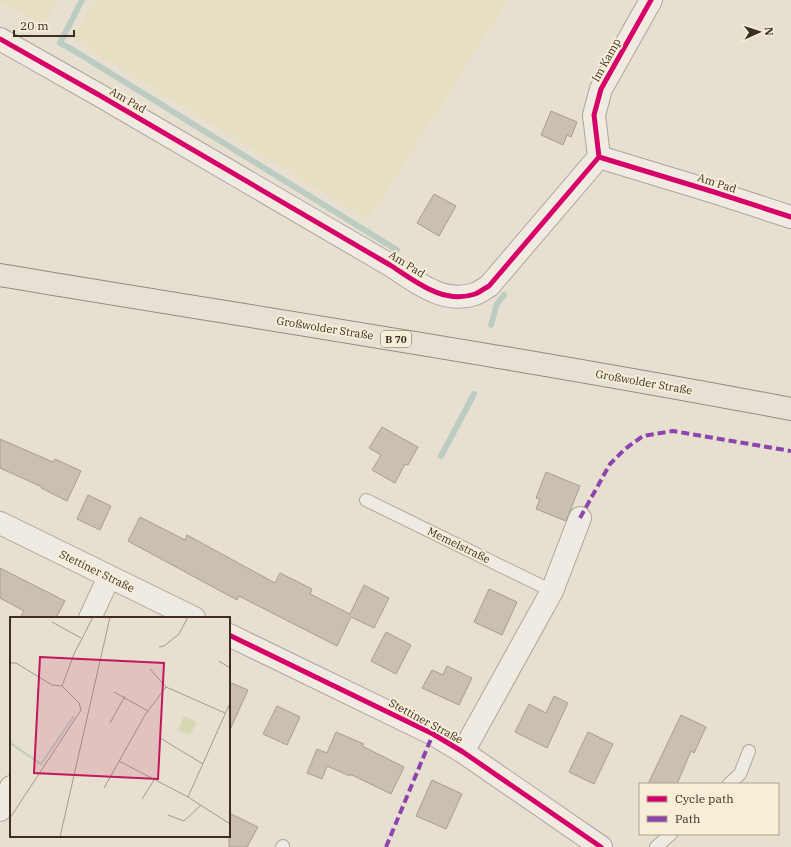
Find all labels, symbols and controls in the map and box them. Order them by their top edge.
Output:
scale bar [14,12,74,38]
north arrow [739,12,779,52]
text: 20 m [20,18,49,33]
text: N [762,27,776,36]
street label: Im Kamp [588,36,624,84]
street label: Am Pad [107,84,149,116]
street label: Am Pad [696,170,738,196]
street label: Am Pad [386,247,428,281]
street label: Großwolder Straße [275,313,375,343]
road number: B 70 [381,331,411,347]
street label: Großwolder Straße [595,367,694,397]
street label: Memelstraße [425,524,493,566]
street label: Stettiner Straße [57,547,137,595]
inset map [10,617,230,837]
street label: Stettiner Straße [387,696,466,746]
legend [639,783,779,835]
text: Cycle path [675,791,734,806]
text: Path [675,811,701,826]

